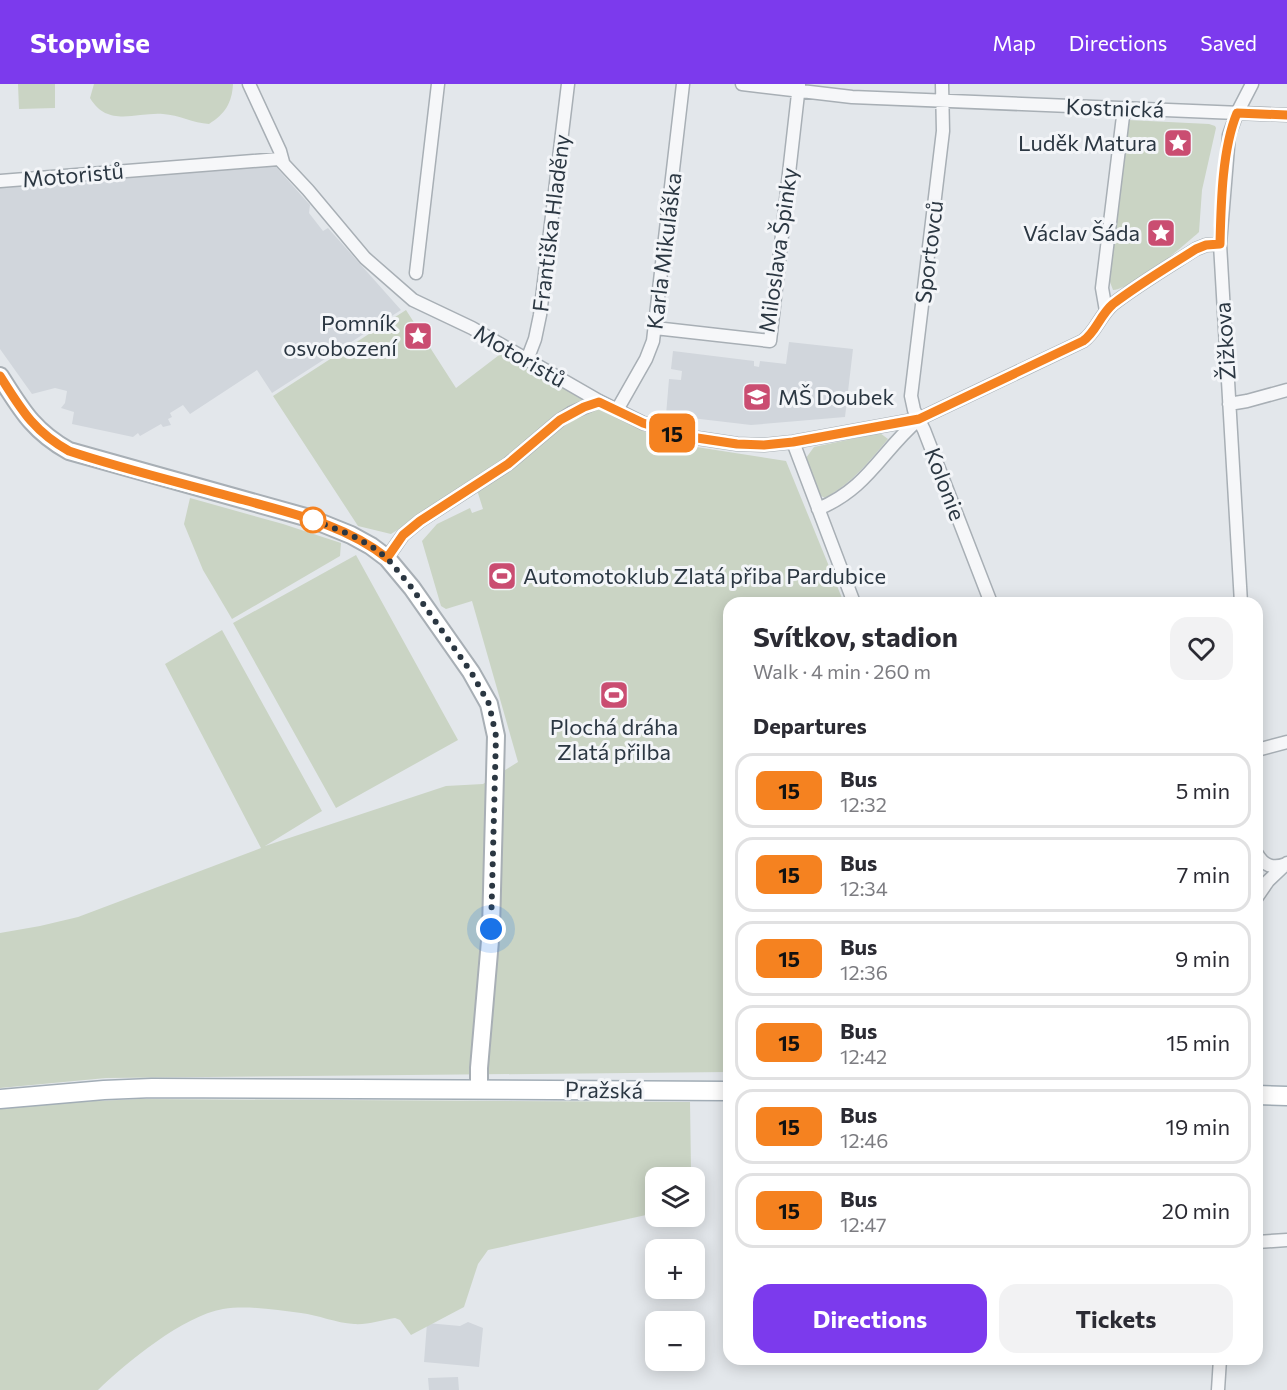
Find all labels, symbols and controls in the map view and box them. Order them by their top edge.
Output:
text: Stopwise [30,25,150,59]
text: Map [993,30,1036,55]
text: Directions [1069,30,1167,55]
text: Saved [1200,30,1257,55]
street label: Kostnická [1065,92,1165,123]
place icon: Luděk Matura [1162,127,1194,159]
place label: Luděk Matura [1018,129,1157,156]
street label: Františka Hladěny [526,132,575,313]
street label: Motoristů [21,157,125,192]
street label: Miloslava Špinky [753,166,802,334]
street label: Karla Mikuláška [640,171,687,331]
street label: Sportovců [909,199,948,305]
place icon: Václav Šáda [1145,217,1177,249]
place label: Václav Šáda [1023,219,1140,246]
street label: Žižkova [1208,301,1241,381]
place label: Pomník osvobození [283,309,398,361]
street label: Motoristů [469,318,571,393]
place icon: Pomník osvobození [402,320,434,352]
school or university icon: MŠ Doubek [741,381,773,413]
place label: MŠ Doubek [778,383,894,410]
line badge: 15 [645,414,699,452]
text: 15 [661,421,683,446]
street label: Kolonie [919,444,972,524]
unlabelled marker [300,507,326,533]
sports icon: Automotoklub Zlatá přiba Pardubice [486,560,518,592]
place label: Automotoklub Zlatá přiba Pardubice [523,562,886,589]
button: heart [1170,617,1233,680]
text: Svítkov, stadion [753,619,958,653]
text: Walk · 4 min · 260 m [753,659,931,683]
sports icon: Plochá dráha Zlatá přilba [598,679,630,711]
text: Departures [753,712,867,739]
place label: Plochá dráha Zlatá přilba [550,713,678,765]
text: Bus [840,765,877,792]
text: 5 min [1176,777,1230,804]
text: 15 [778,778,800,803]
text: 12:32 [840,792,887,816]
text: Bus [840,849,877,876]
text: 7 min [1177,861,1230,888]
text: 15 [778,862,800,887]
text: 12:34 [840,876,888,900]
your location [476,914,506,944]
text: Bus [840,933,877,960]
text: 9 min [1175,945,1230,972]
text: 15 [778,946,800,971]
text: 12:36 [840,960,888,984]
text: Bus [840,1017,877,1044]
text: 15 min [1166,1029,1230,1056]
text: 15 [778,1030,800,1055]
text: 12:42 [840,1044,887,1068]
street label: Pražská [565,1075,643,1104]
text: Bus [840,1101,877,1128]
text: 19 min [1166,1113,1230,1140]
text: 15 [778,1114,800,1139]
text: 12:46 [840,1128,889,1152]
map controls [645,1167,705,1371]
button: layers [645,1167,705,1227]
text: Bus [840,1185,877,1212]
text: 20 min [1162,1197,1230,1224]
text: 15 [778,1198,800,1223]
text: 12:47 [840,1212,887,1236]
button: + [645,1239,705,1299]
button: Directions [753,1284,987,1353]
button: Tickets [999,1284,1233,1353]
button: − [645,1311,705,1371]

